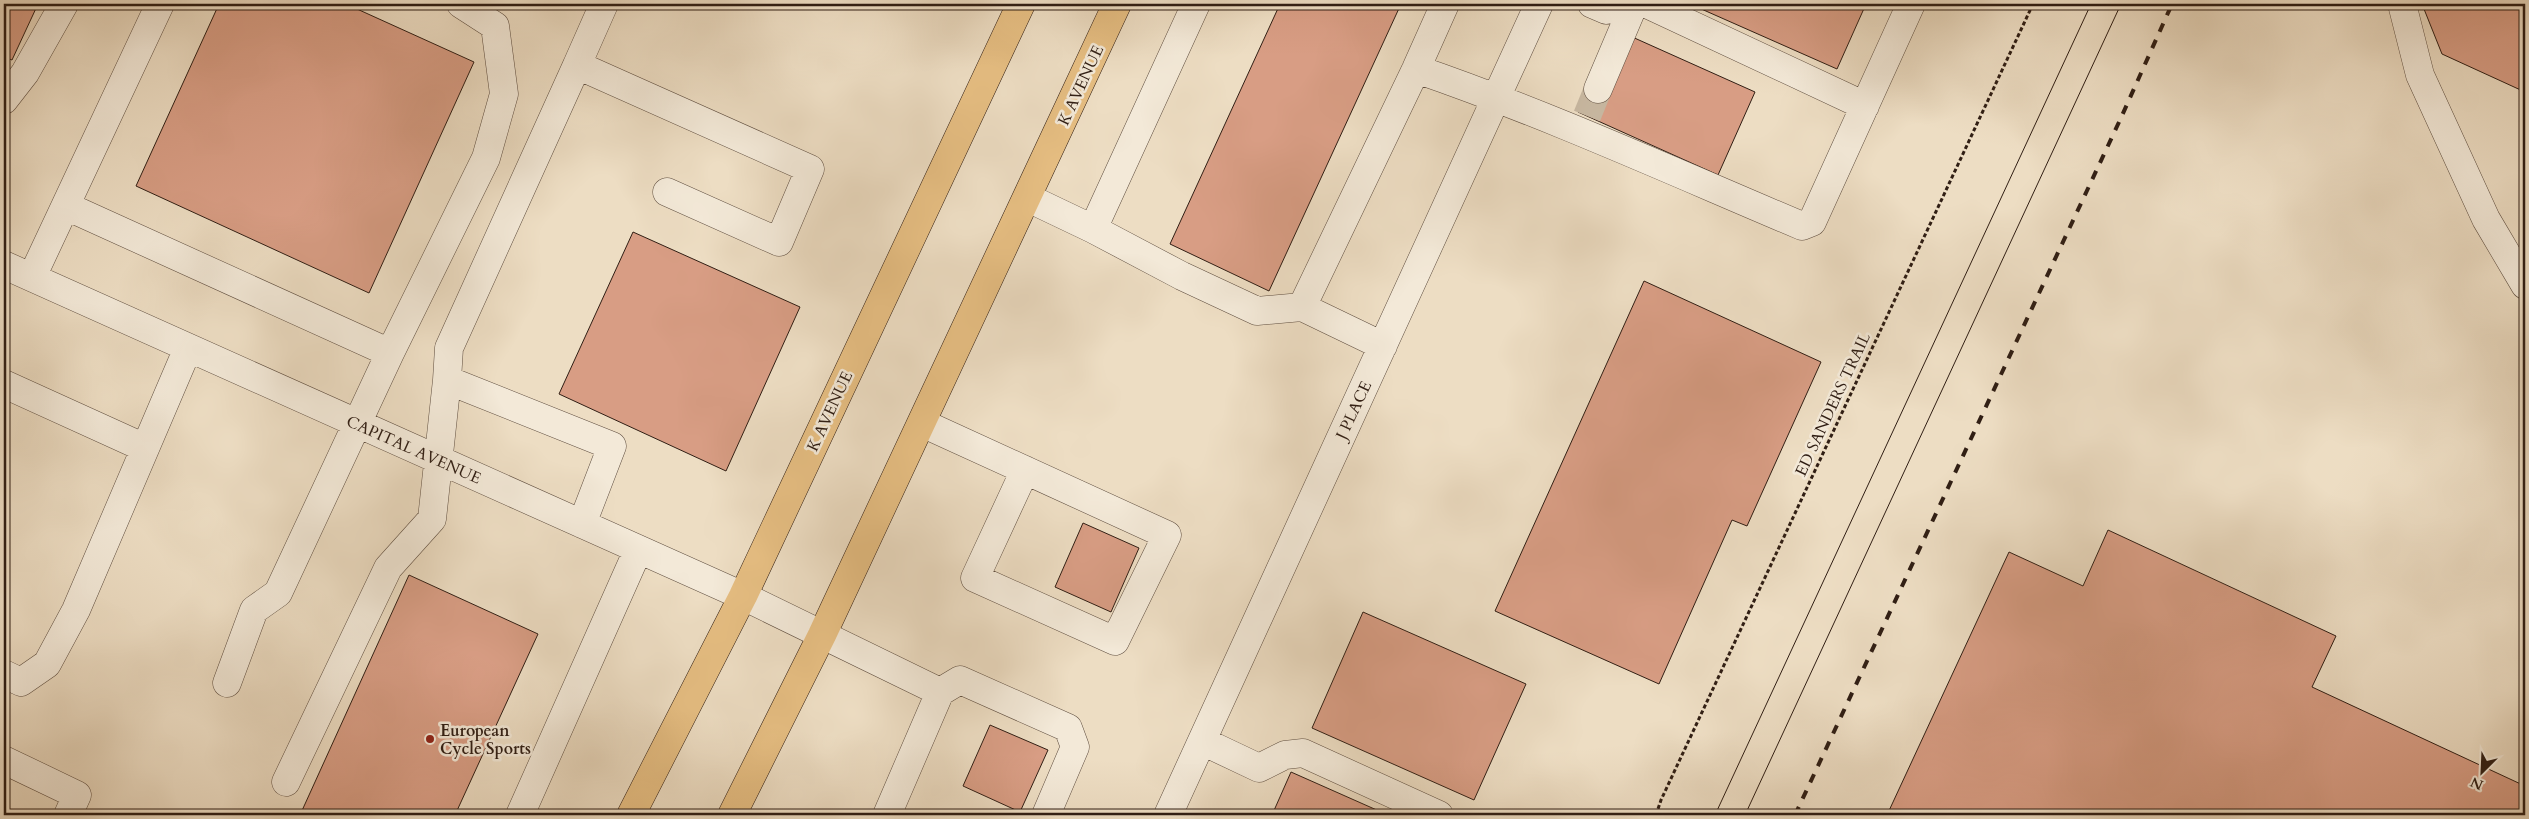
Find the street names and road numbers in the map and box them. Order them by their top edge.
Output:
street label: K AVENUE [1053,42,1109,129]
street label: ED SANDERS TRAIL [1790,329,1876,480]
street label: K AVENUE [802,368,858,455]
street label: J PLACE [1330,377,1377,445]
street label: CAPITAL AVENUE [343,410,485,490]

